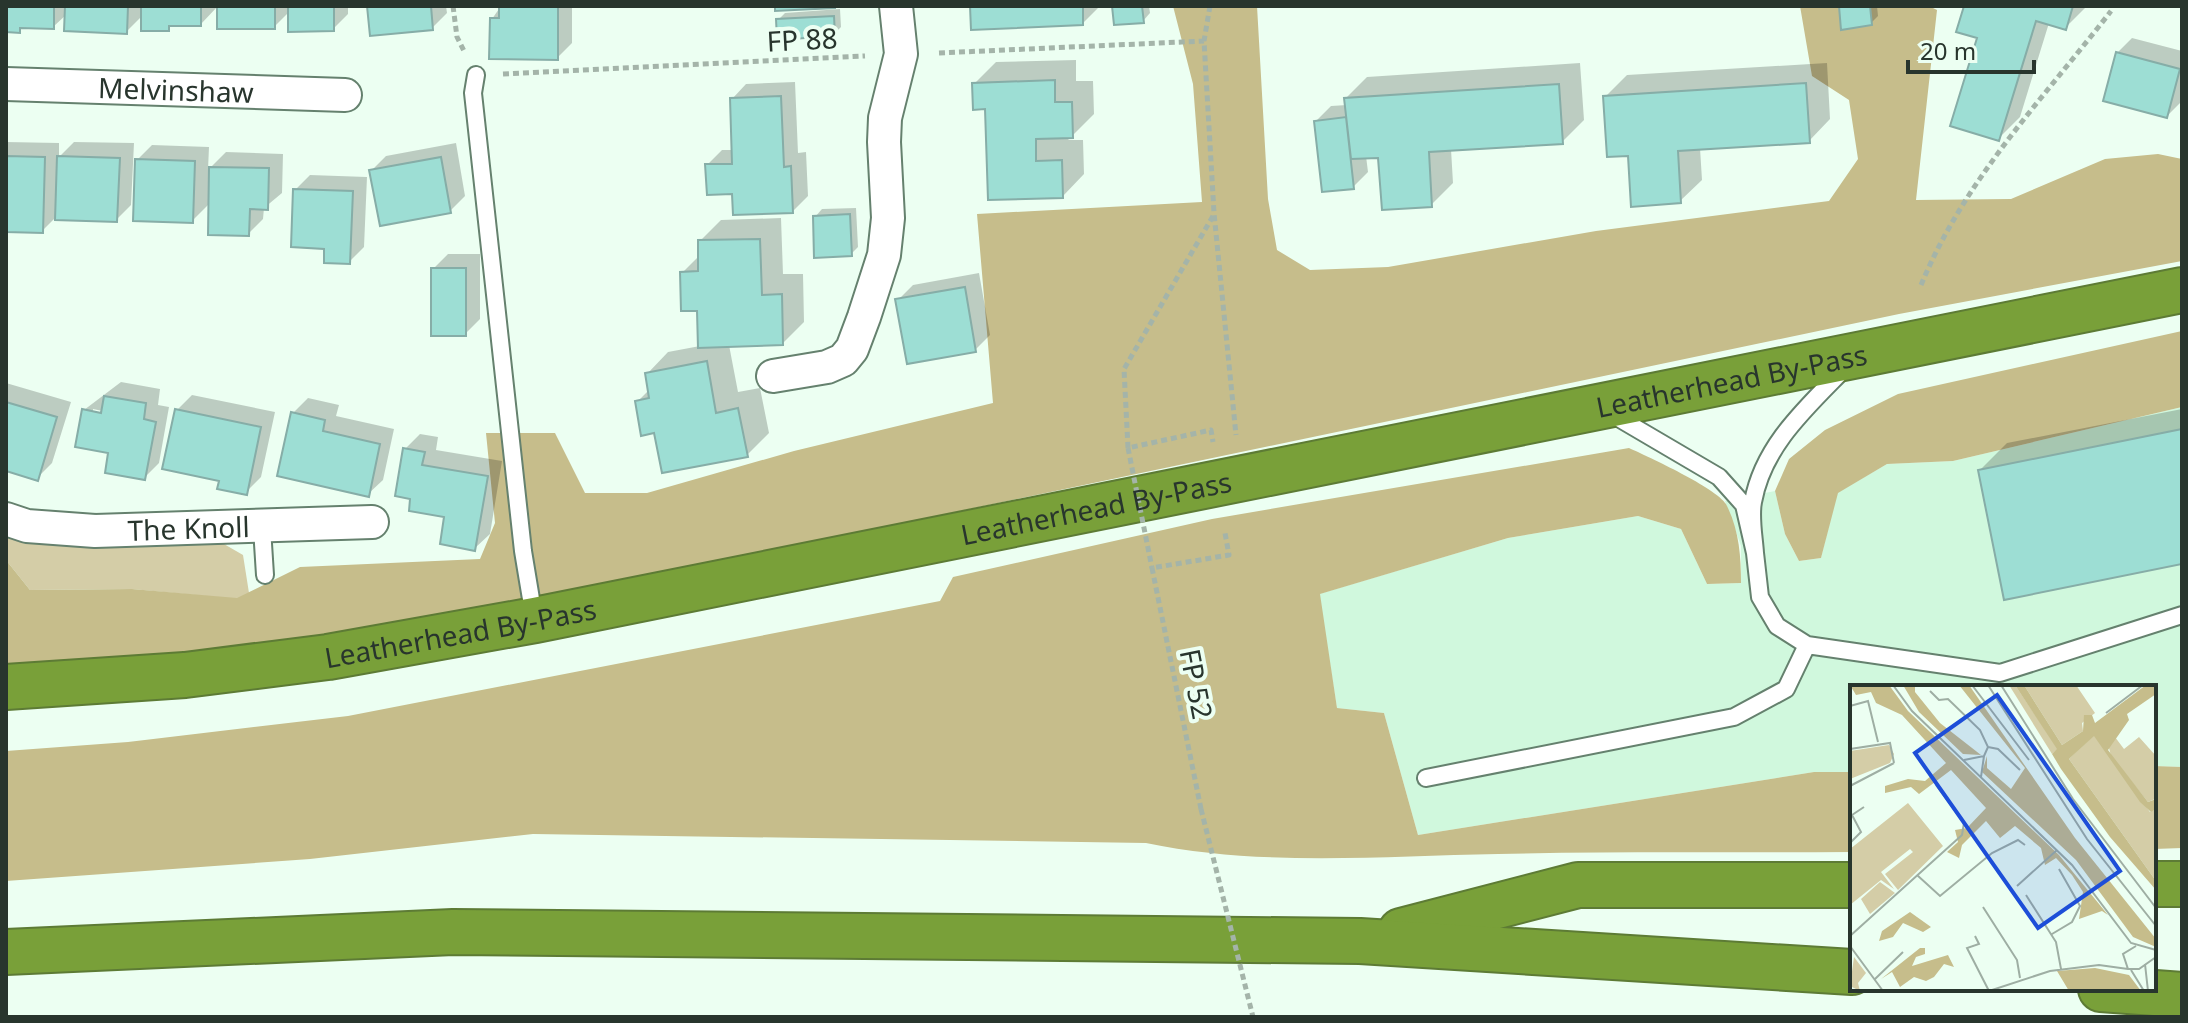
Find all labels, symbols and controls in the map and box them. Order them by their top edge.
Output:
street label: FP 88 [766,18,838,60]
scale bar [1908,24,2034,74]
text: 20 m [1920,34,1976,67]
street label: Melvinshaw [97,68,254,111]
street label: Leatherhead By-Pass [1593,335,1870,426]
street label: Leatherhead By-Pass [957,462,1235,553]
street label: The Knoll [127,507,250,549]
street label: Leatherhead By-Pass [321,589,599,676]
street label: FP 52 [1172,646,1222,722]
inset map [1850,685,2156,991]

